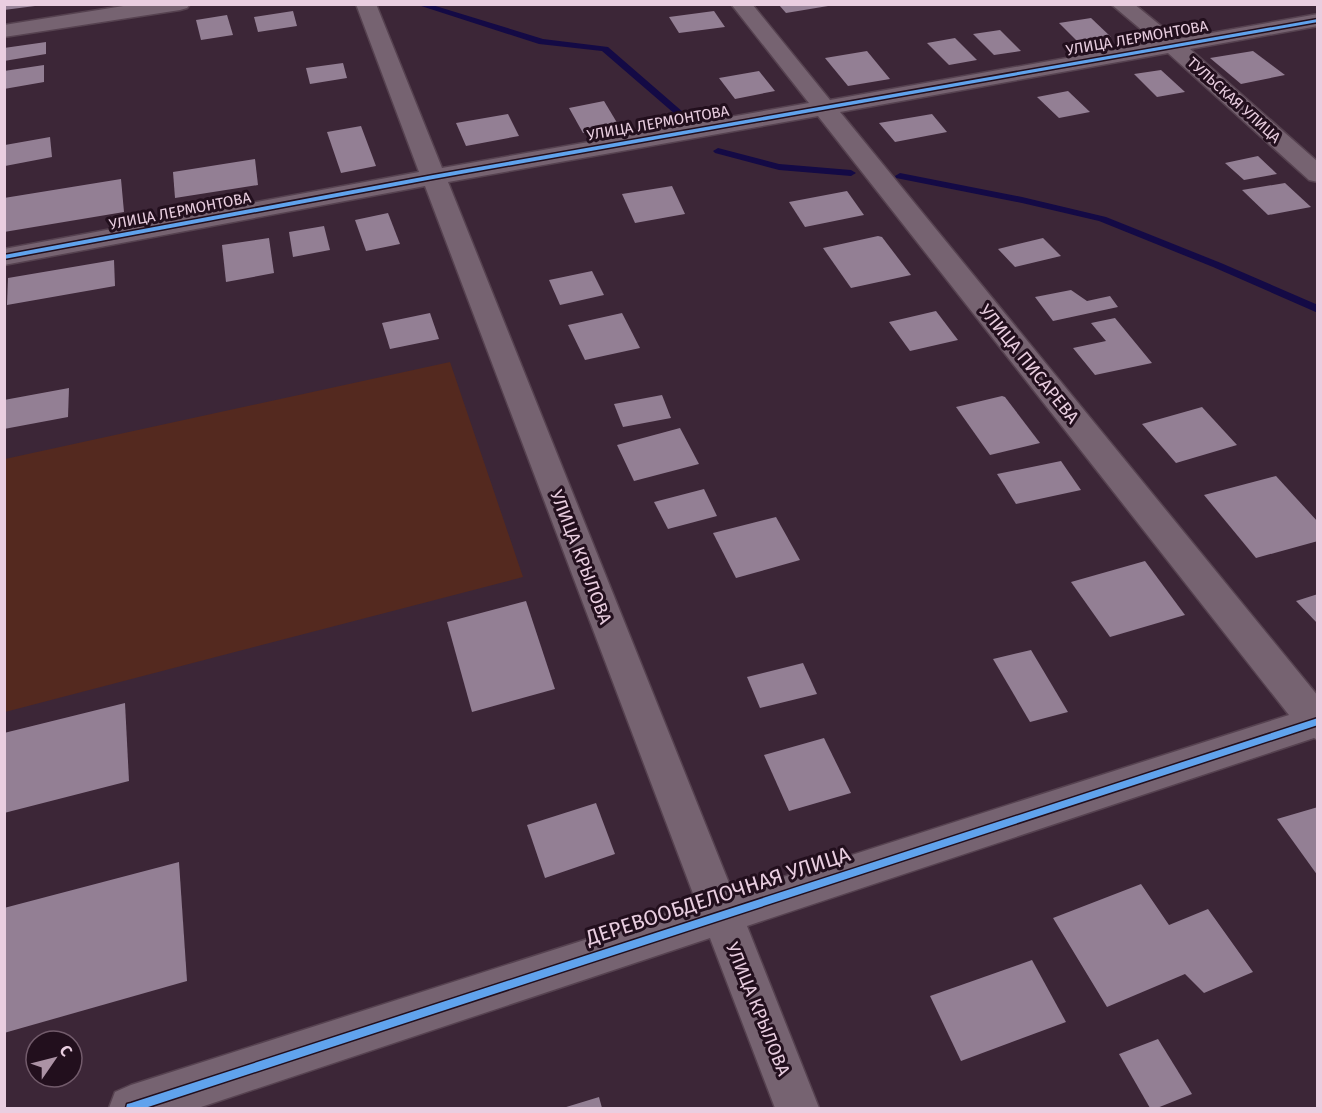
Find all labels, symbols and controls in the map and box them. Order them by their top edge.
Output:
street label: УЛИЦА ЛЕРМОНТОВА [1065,17,1210,59]
street label: ТУЛЬСКАЯ УЛИЦА [1184,53,1285,147]
street label: УЛИЦА ЛЕРМОНТОВА [586,102,731,144]
street label: УЛИЦА ЛЕРМОНТОВА [108,188,253,234]
street label: УЛИЦА ПИСАРЕВА [974,300,1084,428]
street label: УЛИЦА КРЫЛОВА [545,487,617,628]
street label: ДЕРЕВООБДЕЛОЧНАЯ УЛИЦА [582,841,853,951]
street label: УЛИЦА КРЫЛОВА [721,939,795,1079]
north arrow [24,1029,84,1089]
text: С [55,1041,77,1061]

